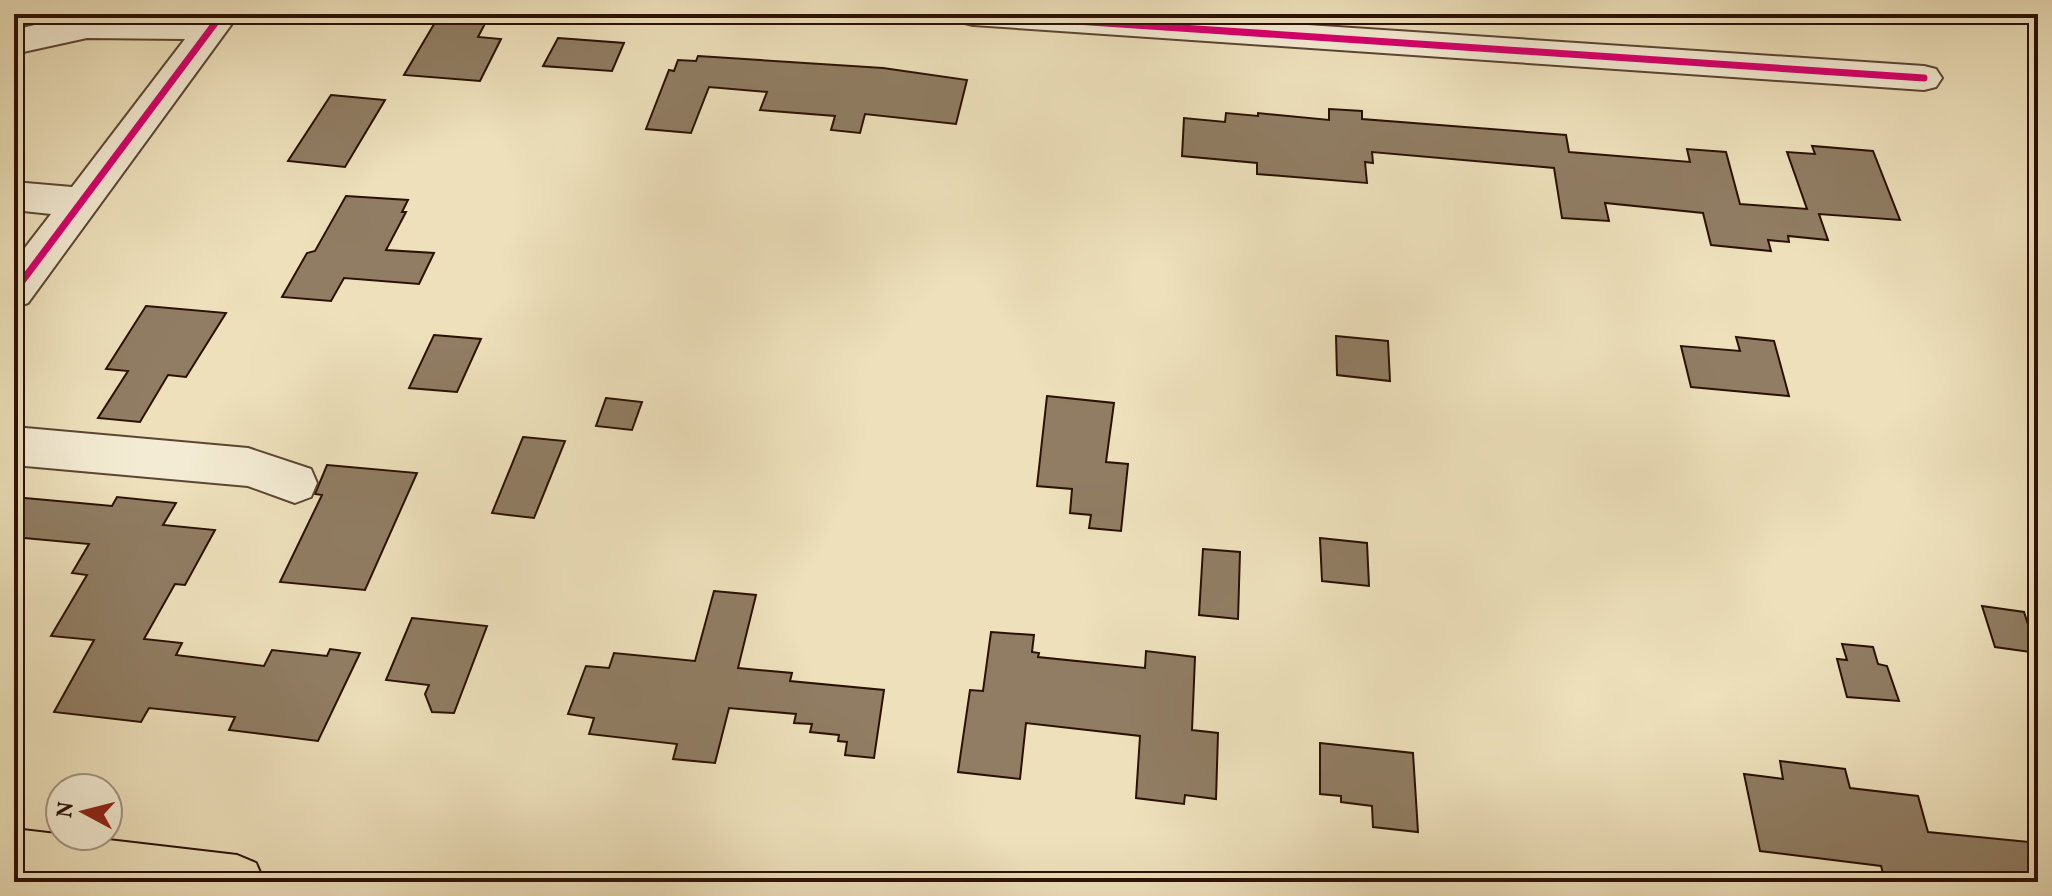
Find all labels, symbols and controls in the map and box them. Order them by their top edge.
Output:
north arrow [44,772,124,852]
text: N [50,800,83,820]

